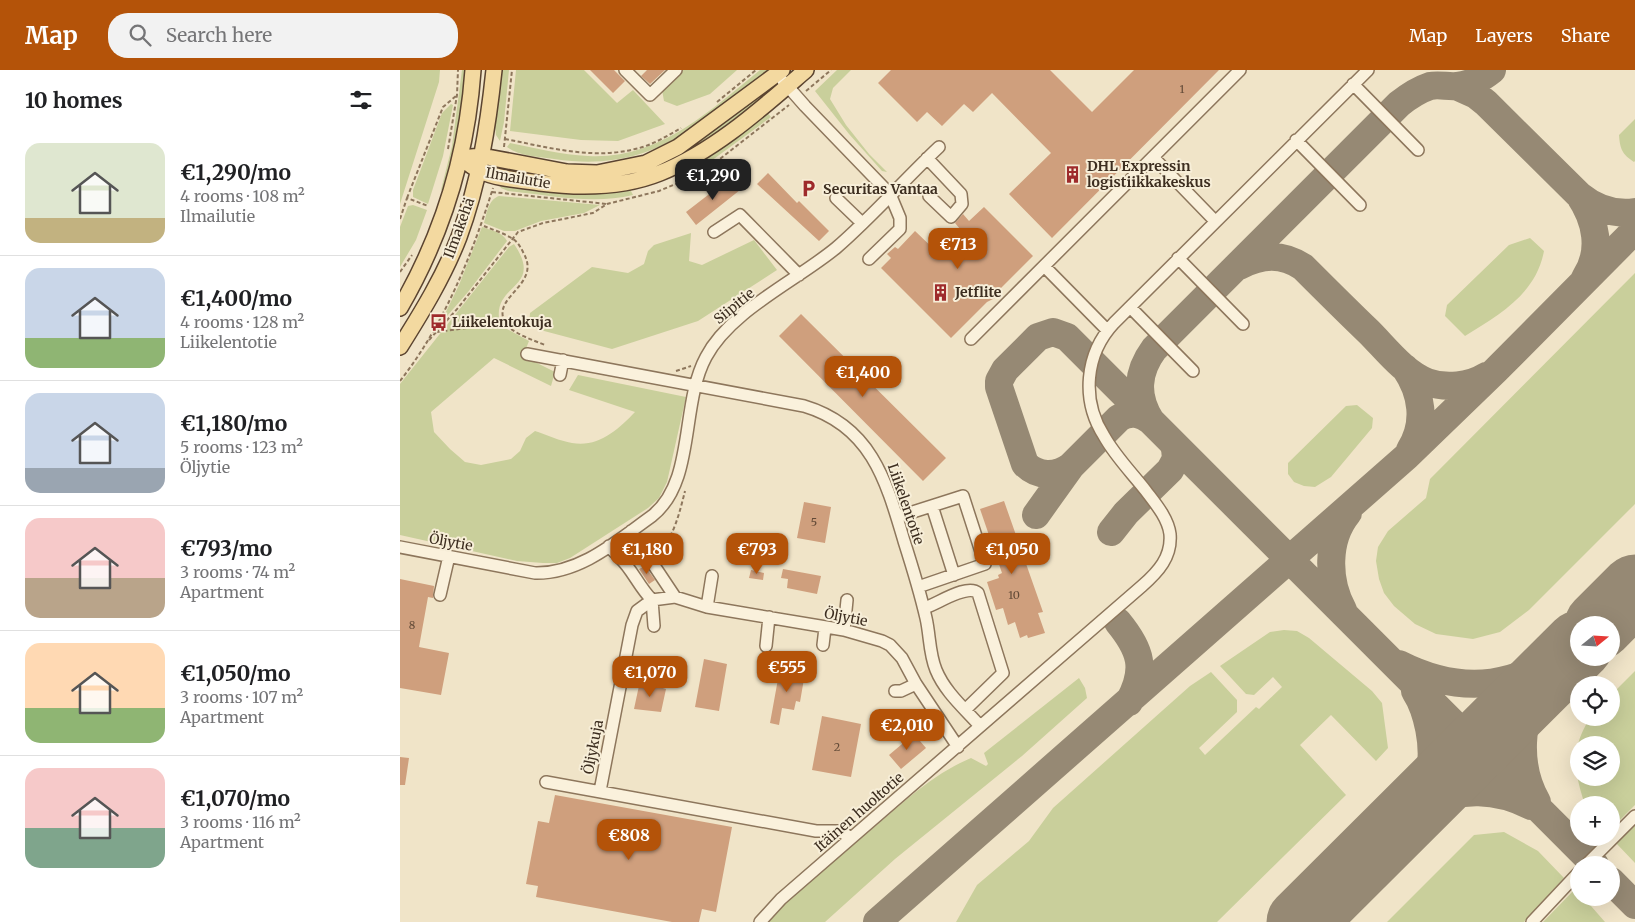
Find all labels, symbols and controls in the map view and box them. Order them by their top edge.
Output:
search box [108,13,458,58]
text: Map [25,20,78,51]
icon: search [126,21,154,49]
text: Search here [166,23,272,47]
text: Map [1409,24,1447,47]
text: Layers [1475,24,1533,47]
text: Share [1561,24,1610,47]
house number: 1 [1180,82,1185,96]
icon: filters [347,86,375,114]
text: 10 homes [25,87,123,114]
place label: DHL Expressin logistiikkakeskus [1087,157,1211,191]
pin: €1,290 [672,158,754,201]
text: €1,290/mo [180,159,291,186]
icon: home [65,163,125,223]
street label: Ilmailutie [484,163,552,193]
building icon: DHL Expressin logistiikkakeskus [1063,164,1083,184]
text: €1,290 [686,165,740,185]
parking icon: Securitas Vantaa [799,179,819,199]
place label: Securitas Vantaa [823,180,938,198]
text: 4 rooms · 108 m² [180,186,305,206]
street label: Ilmakehä [440,195,478,261]
text: Ilmailutie [180,206,255,226]
pin: €713 [928,228,988,270]
text: €713 [939,234,977,254]
building icon: Jetflite [931,282,951,302]
place label: Jetflite [954,283,1002,301]
street label: Siipitie [710,284,758,328]
text: €1,400/mo [180,285,292,312]
icon: home [65,288,125,348]
text: 4 rooms · 128 m² [180,312,304,332]
bus stop icon: Liikelentokuja [428,312,448,332]
place label: Liikelentokuja [452,313,552,331]
text: Liikelentotie [180,332,277,352]
pin: €1,400 [822,356,904,398]
text: €1,400 [836,362,890,382]
text: €1,180/mo [180,410,287,437]
icon: home [65,413,125,473]
text: 5 rooms · 123 m² [180,437,303,457]
text: Öljytie [180,457,230,477]
street label: Liikelentotie [884,461,928,547]
house number: 5 [811,515,817,529]
street label: Öljytie [428,529,474,555]
pin: €1,180 [606,532,688,575]
pin: €793 [727,532,787,575]
pin: €1,050 [971,532,1053,575]
text: €793/mo [180,535,272,562]
icon: home [65,538,125,598]
text: €1,180 [621,539,673,559]
text: €793 [737,539,777,559]
text: €1,050 [985,539,1039,559]
text: 3 rooms · 74 m² [180,562,295,582]
text: Apartment [180,582,264,602]
house number: 10 [1008,588,1020,602]
street label: Öljytie [823,604,869,630]
north arrow [1570,616,1620,666]
map controls [1570,616,1620,906]
house number: 8 [409,618,416,632]
pin: €555 [757,650,817,693]
pin: €1,070 [609,656,691,698]
text: €555 [768,657,806,677]
text: €1,050/mo [180,660,290,687]
text: €1,070 [623,662,677,682]
icon: home [65,663,125,723]
button: locate [1570,676,1620,726]
text: 3 rooms · 107 m² [180,687,303,707]
text: Apartment [180,707,264,727]
pin: €2,010 [866,708,948,751]
text: €2,010 [881,715,933,735]
street label: Öljykuja [579,718,607,776]
button: layers [1570,736,1620,786]
house number: 2 [834,740,840,754]
street label: Itäinen huoltotie [811,768,907,856]
text: €1,070/mo [180,785,290,812]
icon: home [65,788,125,848]
button: + [1570,796,1620,846]
text: 3 rooms · 116 m² [180,812,301,832]
pin: €808 [599,818,659,861]
text: €808 [608,825,650,845]
text: Apartment [180,832,264,852]
button: − [1570,856,1620,906]

